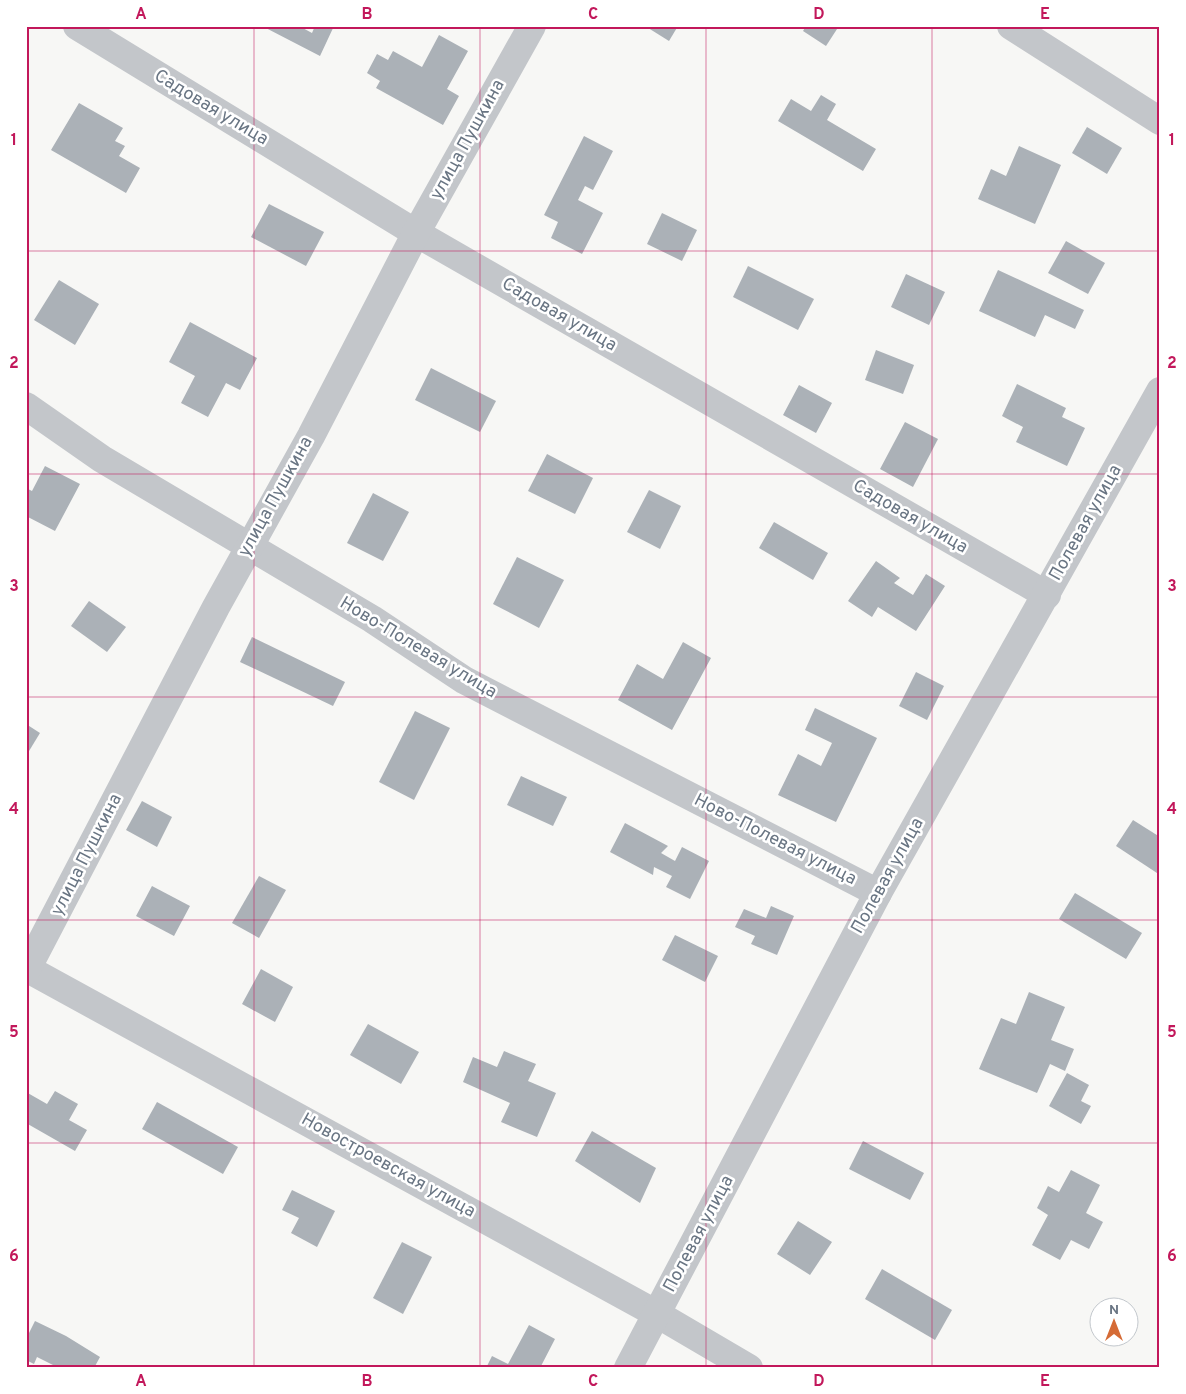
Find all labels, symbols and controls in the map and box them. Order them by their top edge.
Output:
text: A [135,5,147,25]
text: B [361,5,373,25]
text: C [588,5,598,25]
text: D [813,5,825,25]
text: E [1040,5,1050,25]
street label: Садовая улица [150,65,272,151]
street label: улица Пушкина [425,76,511,204]
text: 1 [11,131,17,151]
text: 1 [1169,131,1175,151]
street label: Садовая улица [497,273,621,357]
text: 2 [9,354,19,374]
text: 2 [1167,354,1177,374]
street label: улица Пушкина [233,433,319,561]
street label: Полевая улица [1045,461,1127,585]
street label: Садовая улица [848,475,972,559]
text: 3 [9,577,19,597]
text: 3 [1167,577,1177,597]
street label: Ново-Полевая улица [335,592,501,704]
street label: Ново-Полевая улица [690,789,860,891]
street label: улица Пушкина [46,790,128,920]
text: 4 [9,800,19,820]
text: 4 [1167,800,1177,820]
street label: Полевая улица [847,814,929,938]
text: 5 [9,1023,19,1043]
text: 5 [1167,1023,1177,1043]
street label: Новостроевская улица [297,1108,479,1224]
street label: Полевая улица [659,1172,739,1296]
text: 6 [9,1247,19,1267]
text: 6 [1167,1247,1177,1267]
north arrow [1088,1296,1138,1346]
text: N [1109,1302,1119,1319]
text: A [135,1372,147,1392]
text: B [361,1372,373,1392]
text: C [588,1372,598,1392]
text: D [813,1372,825,1392]
text: E [1040,1372,1050,1392]

